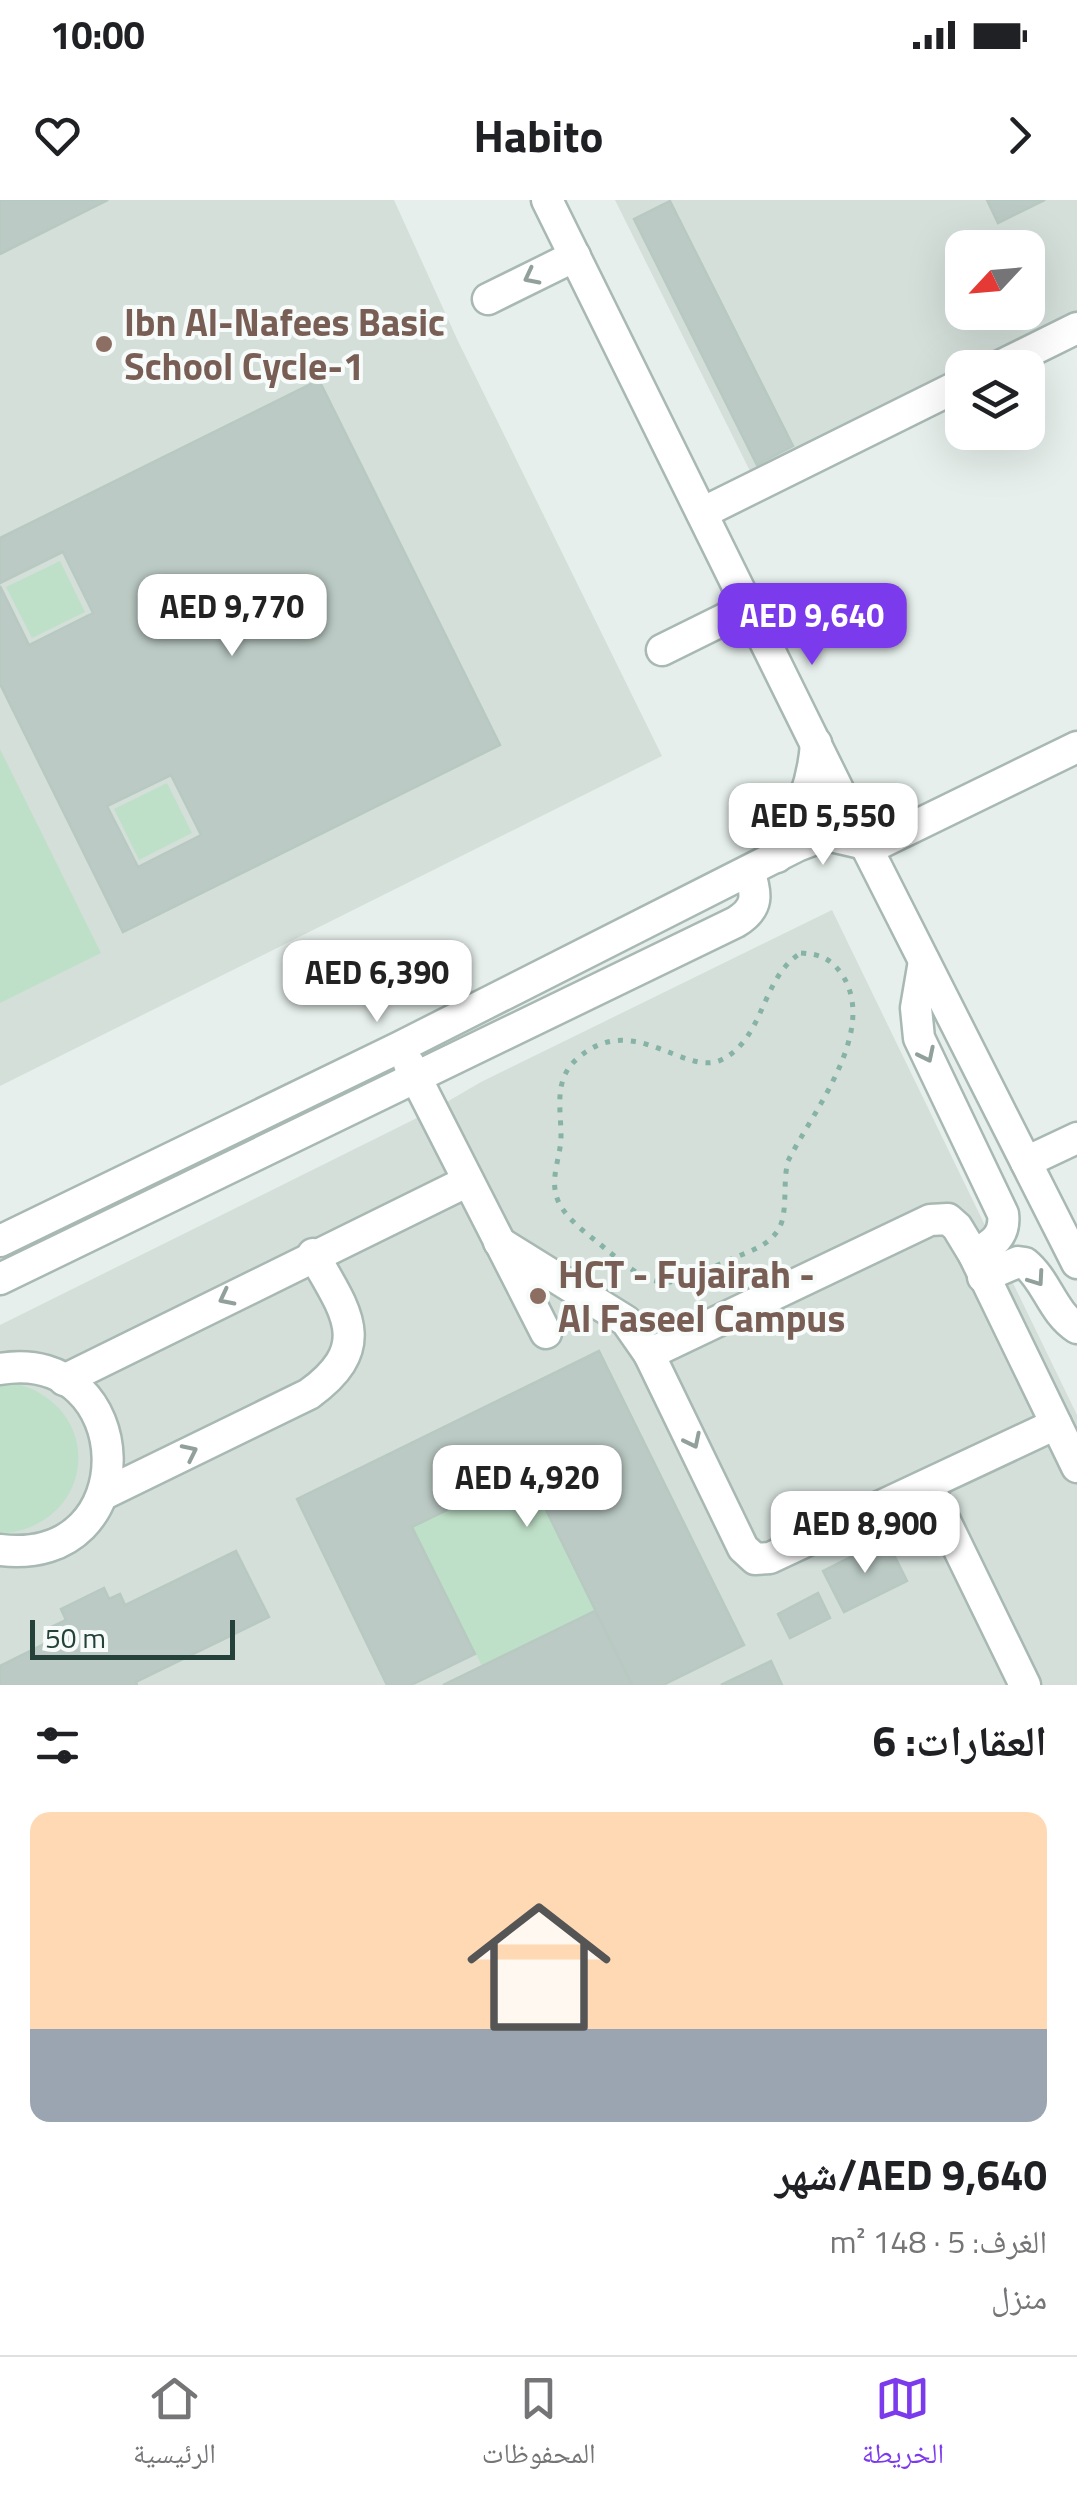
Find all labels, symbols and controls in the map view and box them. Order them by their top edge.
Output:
text: 10:00 [50,6,145,64]
text: Habito [474,101,603,169]
icon: heart [30,108,85,163]
icon: forward [992,108,1047,163]
north arrow [945,230,1045,330]
map controls [945,230,1045,450]
one-way arrow [524,265,542,284]
place label: Ibn Al-Nafees Basic School Cycle-1 [124,293,445,395]
marker: Ibn Al-Nafees Basic School Cycle-1 [93,333,115,355]
button: layers [945,350,1045,450]
pin: AED 9,770 [118,574,346,659]
text: AED 9,770 [160,582,304,630]
pin: AED 9,640 [698,583,926,668]
text: AED 9,640 [740,591,884,639]
pin: AED 5,550 [709,783,937,868]
text: AED 5,550 [751,791,895,839]
pin: AED 6,390 [263,940,491,1025]
text: AED 6,390 [305,948,449,996]
one-way arrow [915,1045,935,1063]
place label: HCT - Fujairah - Al Faseel Campus [558,1245,845,1347]
one-way arrow [1025,1267,1043,1286]
marker: HCT - Fujairah - Al Faseel Campus [527,1285,549,1307]
one-way arrow [219,1286,237,1305]
one-way arrow [680,1431,700,1449]
one-way arrow [180,1445,198,1465]
pin: AED 4,920 [413,1445,641,1530]
text: AED 4,920 [455,1453,599,1501]
pin: AED 8,900 [751,1491,979,1576]
text: AED 8,900 [793,1499,937,1547]
scale bar [30,1615,235,1660]
text: 50 m [45,1616,106,1659]
text: العقارات: 6 [873,1708,1047,1772]
icon: filters [30,1718,85,1773]
icon: home [449,1877,629,2057]
text: AED 9,640/شهر [775,2142,1047,2206]
text: الغرف: 5 · 148 m² [830,2217,1047,2265]
text: منزل [991,2273,1047,2321]
tab: الرئيسية [133,2371,216,2481]
tab: المحفوظات [482,2371,596,2481]
tab: الخريطة [862,2371,944,2481]

